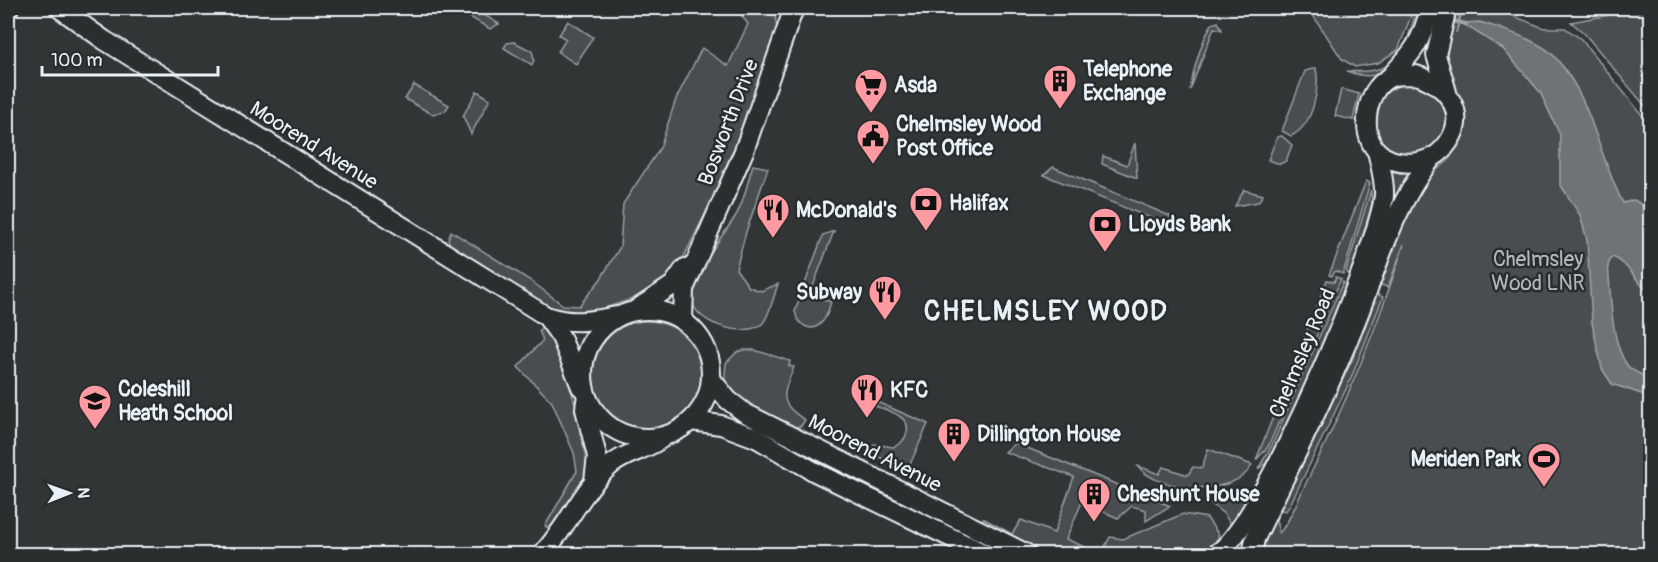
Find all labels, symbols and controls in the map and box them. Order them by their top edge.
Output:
scale bar [42,39,218,77]
text: 100 m [51,49,103,72]
street label: Bosworth Drive [692,55,765,189]
place label: Telephone Exchange [1082,56,1173,107]
building icon: Telephone Exchange [1042,63,1078,110]
supermarket icon: Asda [853,67,889,114]
place label: Asda [894,72,937,99]
street label: Moorend Avenue [245,95,383,196]
place label: Chelmsley Wood Post Office [896,111,1042,162]
public building icon: Chelmsley Wood Post Office [855,118,891,165]
bank icon: Halifax [908,185,944,232]
place label: Halifax [949,190,1009,217]
restaurant icon: McDonald's [755,192,791,239]
place label: McDonald's [796,197,897,224]
bank icon: Lloyds Bank [1087,206,1123,253]
place label: Lloyds Bank [1128,211,1231,238]
park label: Chelmsley Wood LNR [1491,246,1585,297]
restaurant icon: Subway [867,274,903,321]
place label: Subway [796,279,862,306]
street label: Chelmsley Road [1263,284,1342,422]
district label: CHELMSLEY WOOD [924,295,1168,328]
restaurant icon: KFC [849,372,885,419]
place label: Coleshill Heath School [118,376,233,427]
place label: KFC [890,377,928,404]
school or university icon: Coleshill Heath School [77,383,113,430]
street label: Moorend Avenue [804,408,947,499]
building icon: Dillington House [936,416,972,463]
place label: Dillington House [977,421,1121,448]
sports icon: Meriden Park [1526,441,1562,488]
place label: Meriden Park [1411,446,1521,473]
north arrow [39,463,99,523]
building icon: Cheshunt House [1076,476,1112,523]
place label: Cheshunt House [1117,481,1260,508]
text: N [73,487,93,499]

